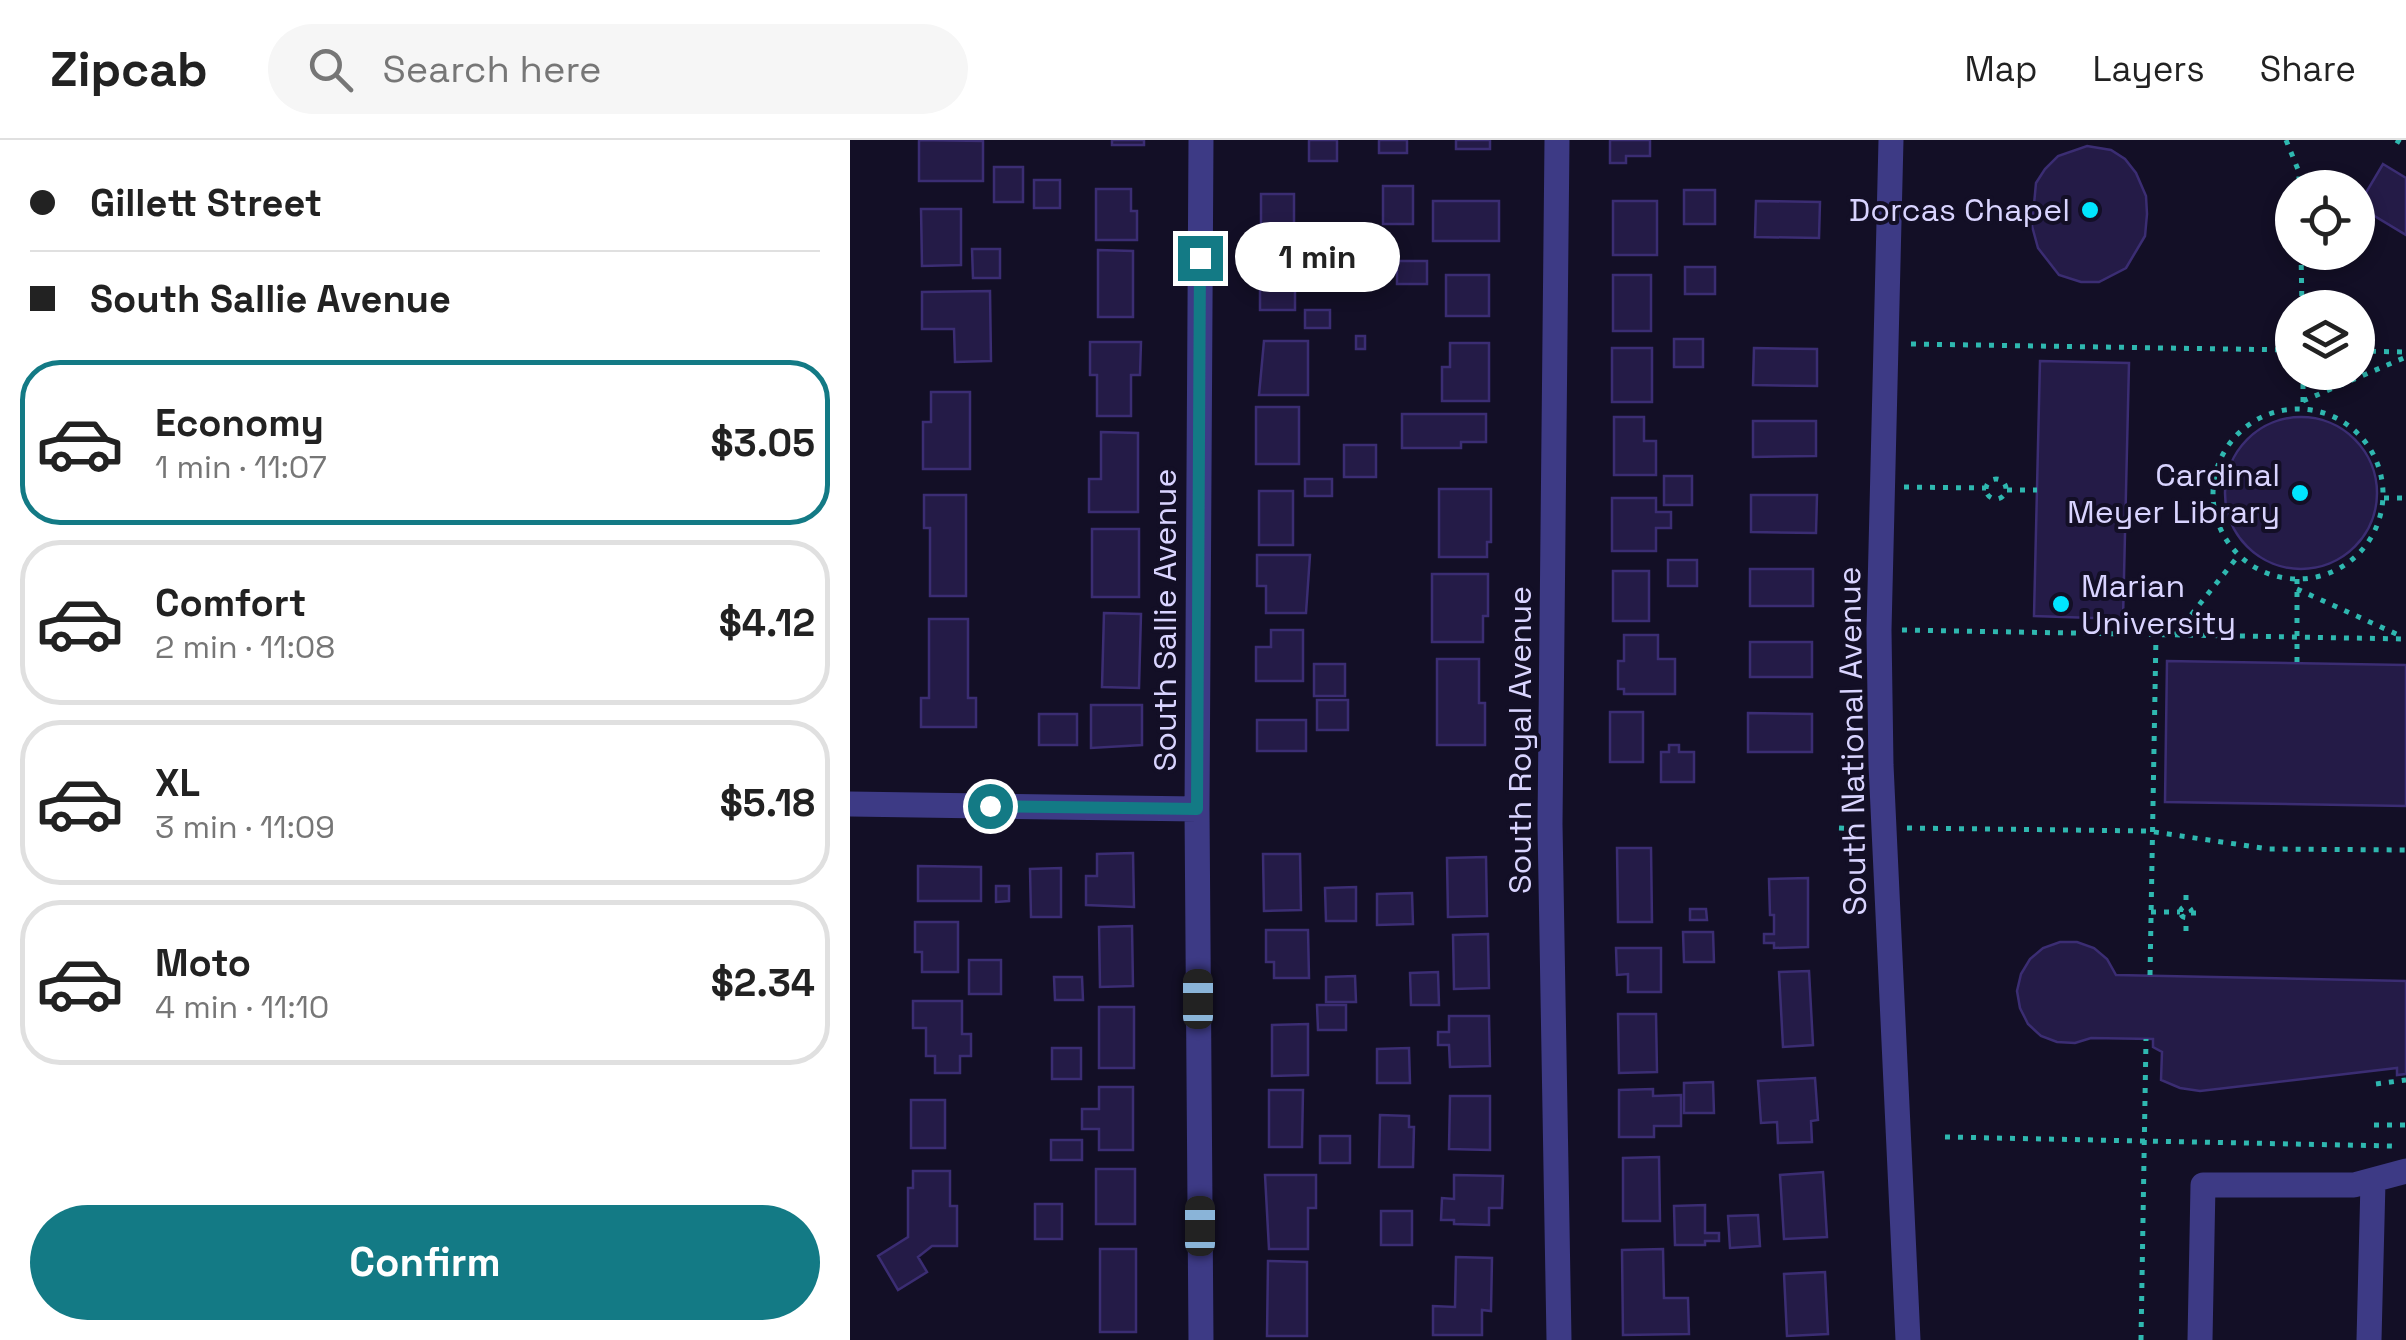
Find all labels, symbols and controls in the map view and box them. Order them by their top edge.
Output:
search box [268,24,968,114]
text: Zipcab [50,39,208,100]
icon: search [303,42,358,97]
text: Search here [383,45,602,93]
text: Map [1964,47,2037,91]
text: Layers [2092,47,2205,91]
text: Share [2260,47,2356,91]
map controls [2275,170,2375,390]
button: locate [2275,170,2375,270]
text: Gillett Street [90,179,322,227]
place label: Dorcas Chapel [1849,190,2070,230]
marker: Dorcas Chapel [2079,199,2101,221]
callout: 1 min [1235,223,1400,293]
route end [1178,236,1223,281]
text: 1 min [1278,237,1357,277]
text: South Sallie Avenue [90,275,451,323]
button: layers [2275,290,2375,390]
icon: car [35,398,125,488]
text: Economy [155,399,324,447]
text: $3.05 [711,419,815,467]
text: 1 min · 11:07 [155,447,327,487]
place label: Cardinal Meyer Library [2067,455,2280,532]
street label: South Sallie Avenue [1145,469,1185,771]
marker: Cardinal Meyer Library [2289,482,2311,504]
street label: South National Avenue [1829,566,1875,916]
place label: Marian University [2081,566,2236,643]
icon: car [35,578,125,668]
text: Comfort [155,579,306,627]
street label: South Royal Avenue [1500,586,1540,894]
marker: Marian University [2050,593,2072,615]
text: $4.12 [719,599,815,647]
text: 2 min · 11:08 [155,627,335,667]
icon: car [35,758,125,848]
text: XL [155,759,200,807]
text: $5.18 [720,779,815,827]
route start [968,784,1013,829]
text: 3 min · 11:09 [155,807,335,847]
icon: car [35,938,125,1028]
text: Moto [155,939,251,987]
text: $2.34 [711,959,815,1007]
car [1183,969,1213,1029]
text: 4 min · 11:10 [155,987,329,1027]
car [1185,1196,1215,1256]
button: Confirm [30,1205,820,1320]

